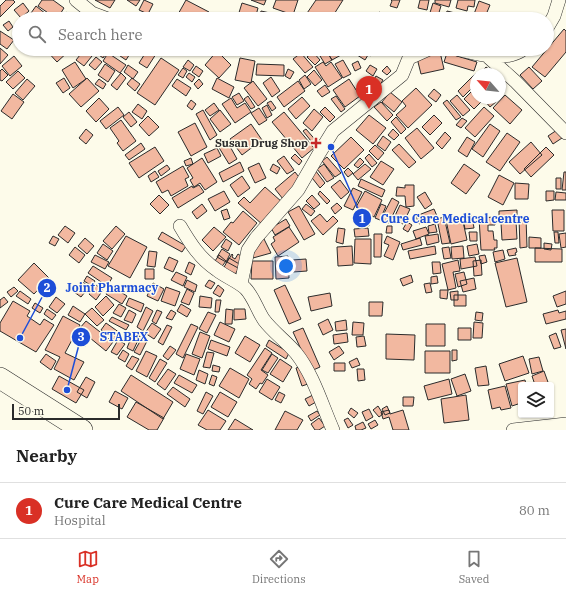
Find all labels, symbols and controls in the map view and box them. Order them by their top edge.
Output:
search box [12,12,554,56]
icon: search [26,23,48,45]
text: Search here [58,25,143,44]
north arrow [470,68,506,104]
pin: 1 [356,76,382,109]
place label: Susan Drug Shop [215,136,308,150]
marker: Susan Drug Shop [311,138,321,148]
callout: Cure Care Medical centre [352,206,537,230]
text: 1 [358,211,366,226]
text: Cure Care Medical centre [381,211,530,226]
your location [276,256,296,276]
callout: Joint Pharmacy [37,276,166,300]
text: 2 [43,280,51,295]
text: Joint Pharmacy [66,280,159,295]
callout: STABEX [71,325,156,349]
text: 3 [77,329,85,344]
text: STABEX [100,329,149,344]
map controls [518,382,554,418]
button: layers [518,382,554,418]
scale bar [12,402,120,421]
text: 50 m [18,404,44,418]
text: Nearby [16,445,77,467]
text: Cure Care Medical Centre [54,493,242,512]
text: 1 [25,502,33,519]
text: 80 m [519,502,550,519]
text: Hospital [54,512,106,529]
tab: Map [77,548,99,586]
tab: Directions [252,548,306,586]
tab: Saved [459,548,489,586]

